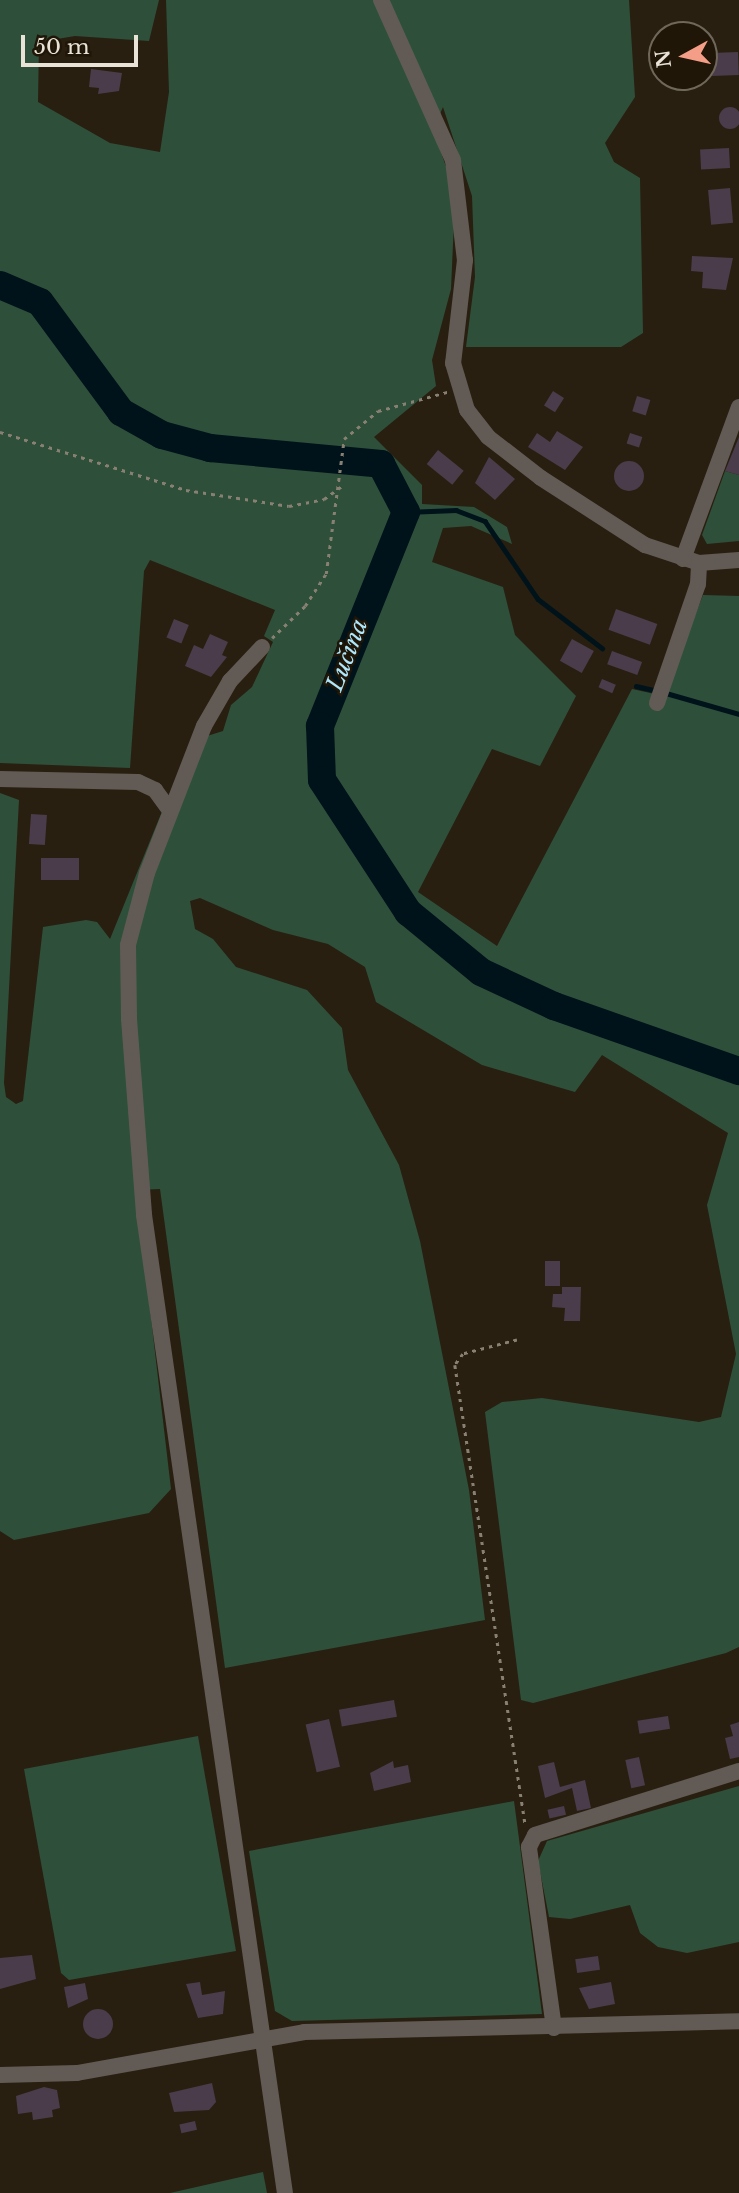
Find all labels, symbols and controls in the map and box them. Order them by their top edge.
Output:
scale bar [24,21,142,65]
north arrow [648,21,718,91]
text: 50 m [34,34,89,60]
text: N [651,48,676,69]
water label: Lučina [321,615,373,695]

